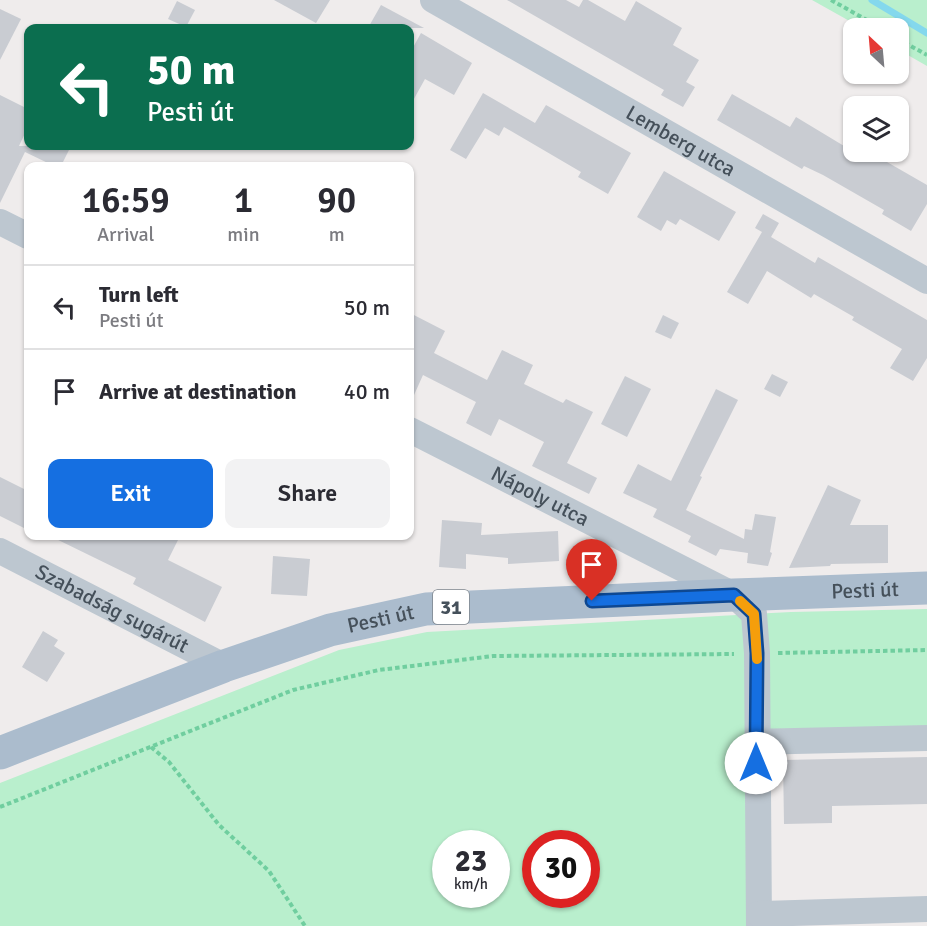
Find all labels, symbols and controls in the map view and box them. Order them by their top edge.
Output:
north arrow [843,18,909,84]
map controls [843,18,909,162]
text: 50 m [147,45,236,96]
icon: left [48,48,126,126]
text: Pesti út [147,96,234,129]
button: layers [843,96,909,162]
street label: Lemberg utca [621,100,740,182]
text: 16:59 [82,178,170,223]
text: 1 [234,178,253,223]
text: 90 [317,178,356,223]
text: Arrival [97,222,154,247]
text: min [227,222,260,247]
text: m [329,222,345,247]
text: Turn left [99,281,179,308]
icon: left [48,291,81,324]
text: 50 m [344,294,390,321]
text: Pesti út [99,308,163,333]
icon: arrive [48,375,81,408]
text: Arrive at destination [99,378,296,405]
text: 40 m [344,378,390,405]
button: Exit [48,459,213,528]
button: Share [225,459,390,528]
street label: Nápoly utca [487,460,594,532]
pin [566,539,617,601]
icon: arrive [575,548,608,581]
street label: Szabadság sugárút [31,558,193,659]
street label: Pesti út [831,576,899,604]
road number: 31 [433,590,469,624]
street label: Pesti út [345,599,416,639]
position arrow [724,731,788,795]
speed limit sign: 30 [522,830,600,908]
text: 23 [455,843,487,880]
text: km/h [454,875,488,893]

